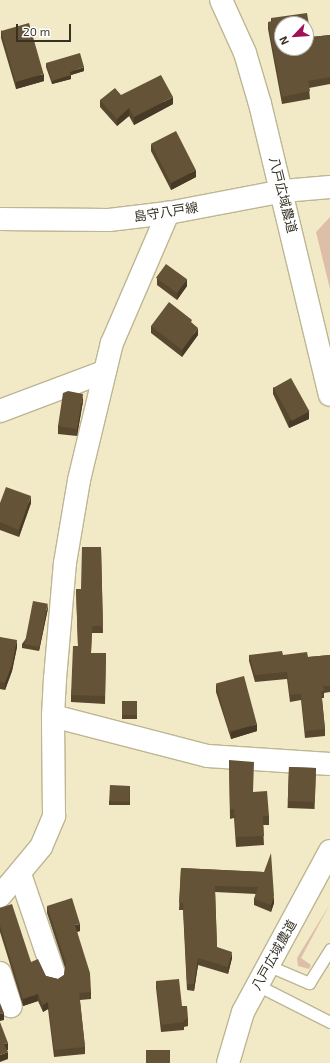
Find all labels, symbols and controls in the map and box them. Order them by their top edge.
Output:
scale bar [18,16,73,42]
north arrow [274,16,314,56]
text: 20 m [23,24,50,38]
text: N [276,35,291,47]
street label: 八戸広域農道 [266,155,300,235]
street label: 島守八戸線 [133,199,199,225]
street label: 八戸広域農道 [248,917,300,993]

